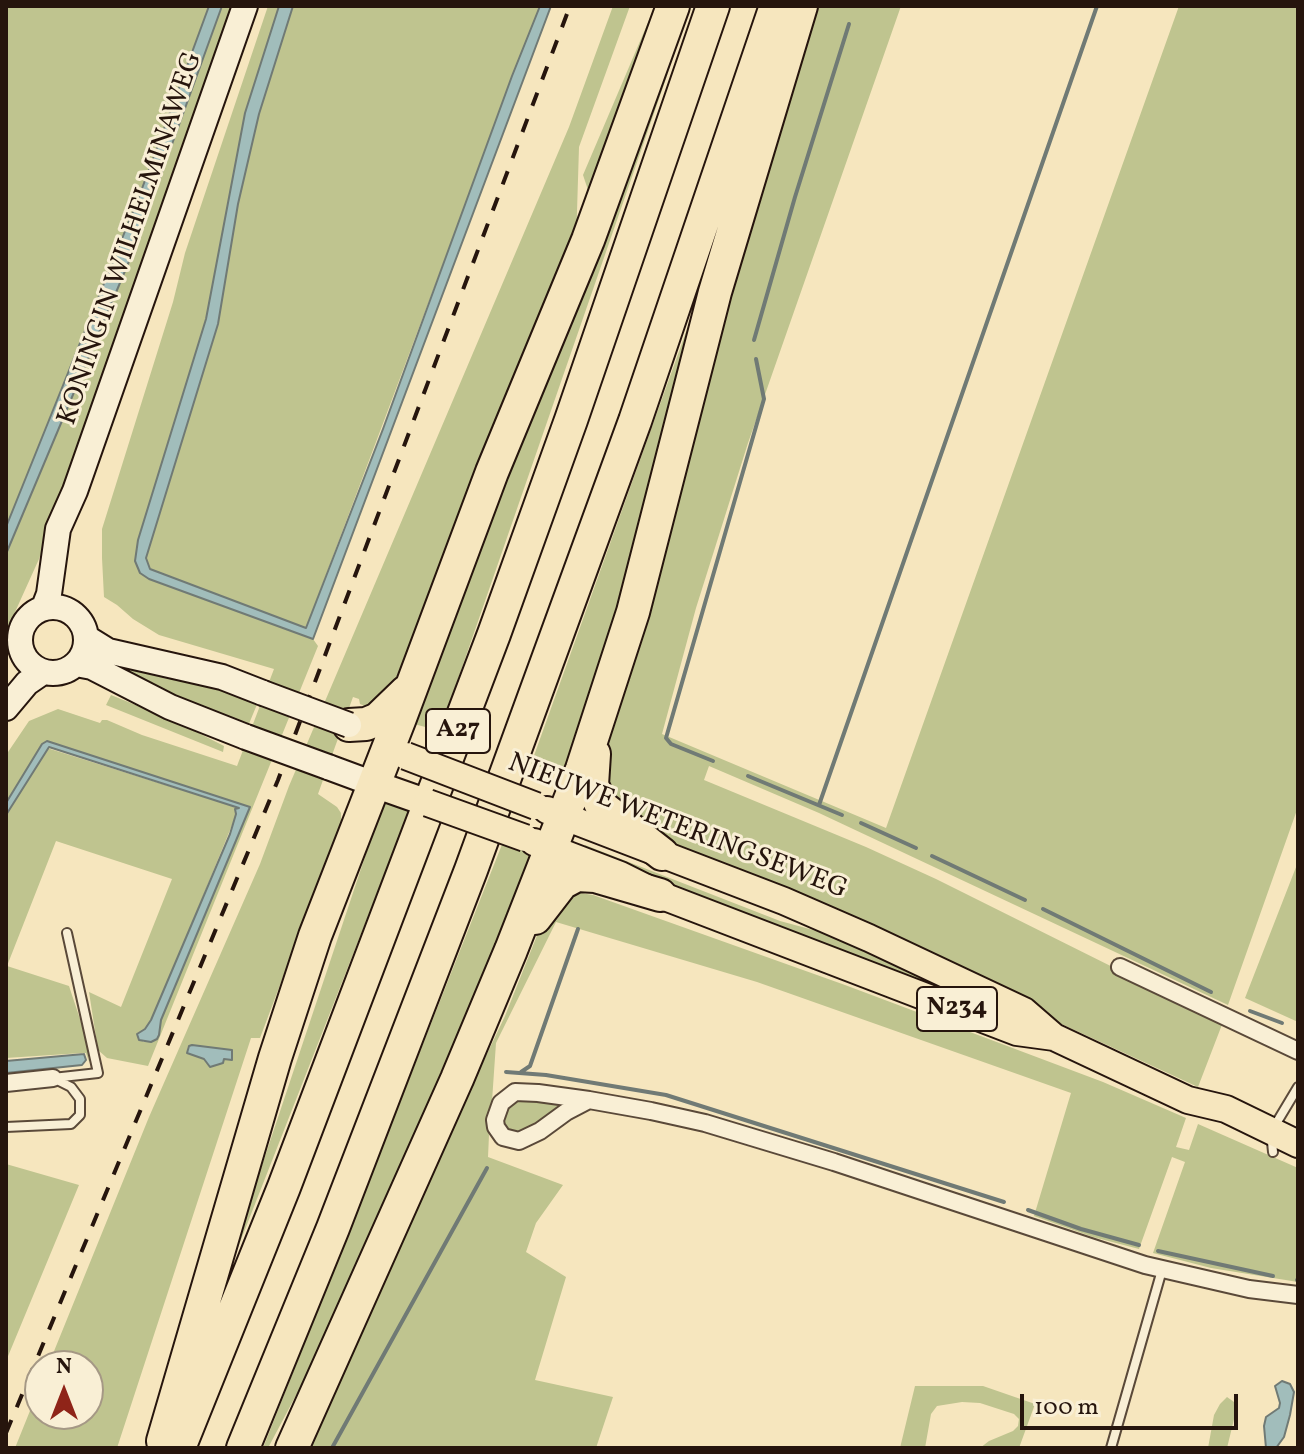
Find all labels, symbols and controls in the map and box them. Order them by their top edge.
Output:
street label: KONINGIN WILHELMINAWEG [52,48,212,430]
road number: A27 [426,709,490,753]
street label: NIEUWE WETERINGSEWEG [503,748,851,908]
road number: N234 [917,987,997,1031]
north arrow [24,1350,104,1430]
text: N [56,1352,72,1383]
scale bar [1024,1378,1242,1428]
text: 100 m [1034,1391,1099,1425]

